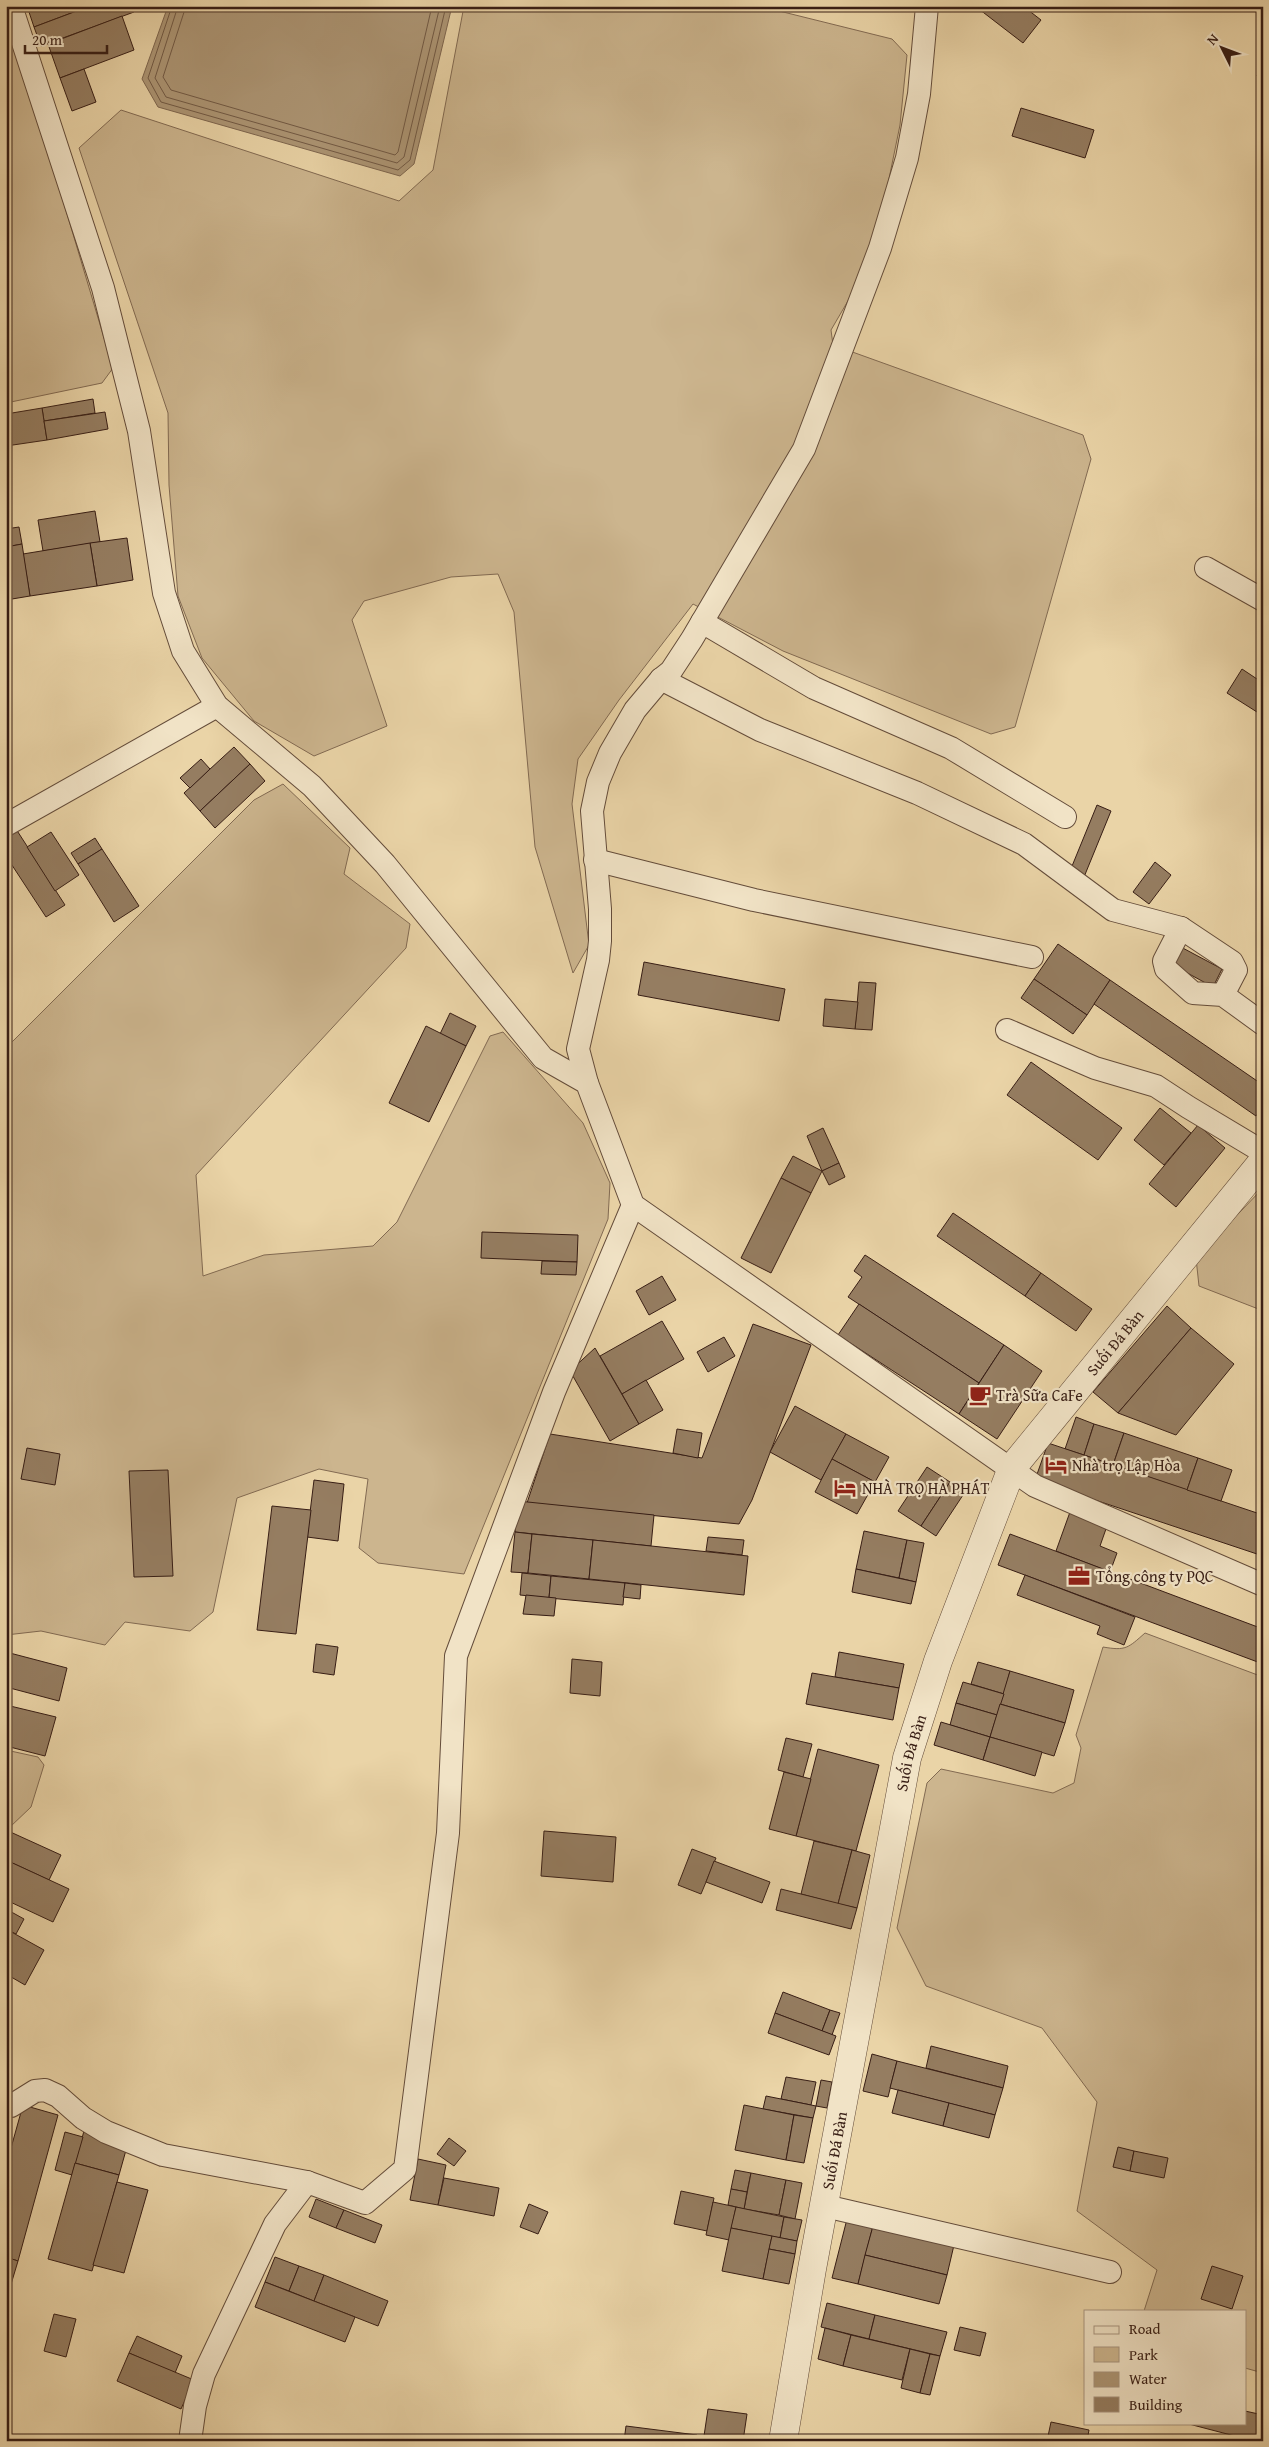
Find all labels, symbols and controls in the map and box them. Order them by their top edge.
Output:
scale bar [25,22,108,54]
north arrow [1196,22,1246,72]
text: 20 m [32,29,63,50]
text: N [1202,29,1223,49]
street label: Suối Đá Bàn [1080,1304,1149,1381]
cafe icon: Trà Sữa CaFe [967,1382,993,1408]
place label: Trà Sữa CaFe [996,1383,1083,1407]
hotel icon: Nhà trọ Lập Hòa [1043,1452,1069,1478]
place label: Nhà trọ Lập Hòa [1072,1453,1181,1477]
hotel icon: NHÀ TRỌ HÀ PHÁT [832,1475,858,1501]
place label: NHÀ TRỌ HÀ PHÁT [862,1476,989,1500]
office icon: Tổng công ty PQC [1066,1563,1092,1589]
place label: Tổng công ty PQC [1096,1564,1214,1588]
street label: Suối Đá Bàn [889,1711,932,1793]
street label: Suối Đá Bàn [815,2109,853,2192]
legend [1084,2310,1246,2424]
text: Road [1129,2318,1160,2339]
text: Park [1129,2344,1158,2365]
text: Water [1129,2368,1167,2389]
text: Building [1129,2394,1183,2415]

